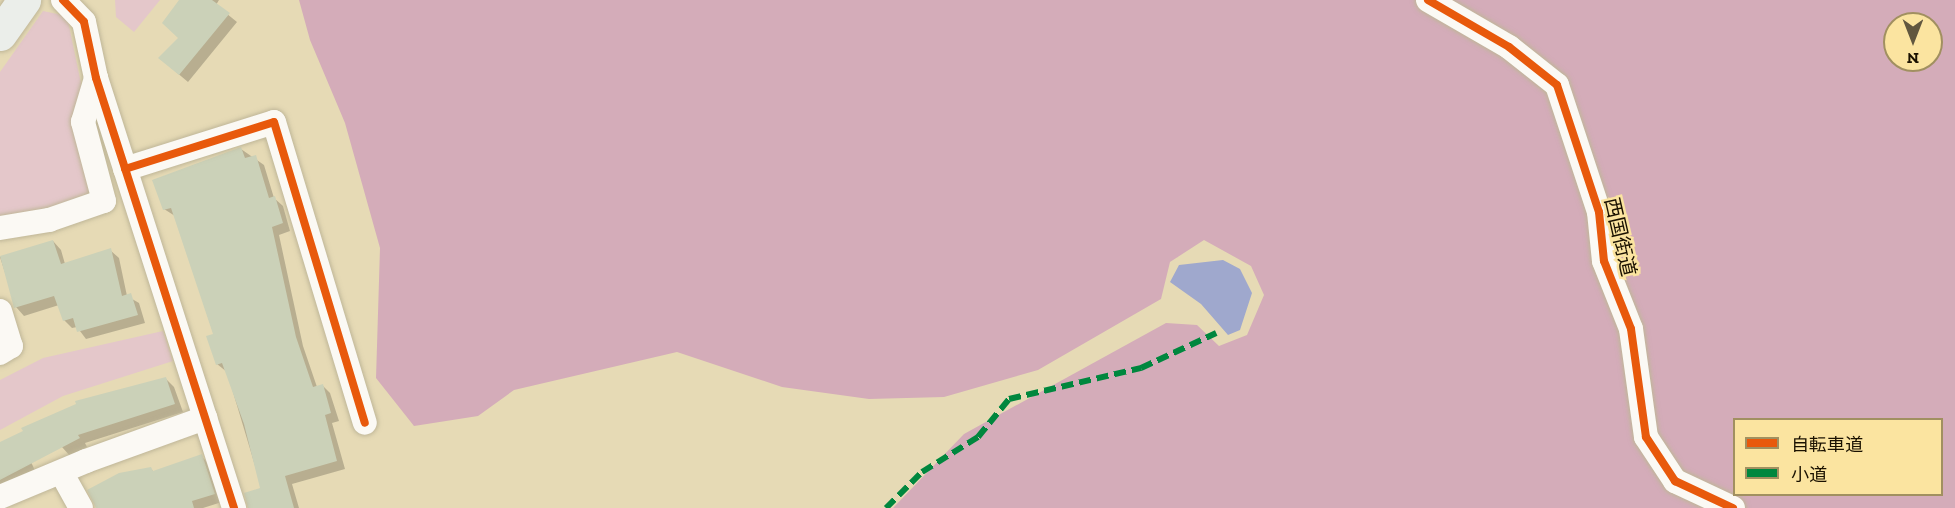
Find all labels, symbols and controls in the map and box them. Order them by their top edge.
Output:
north arrow [1883,12,1943,72]
text: N [1907,49,1919,68]
street label: 西国街道 [1599,195,1641,279]
legend [1733,418,1943,496]
text: 自転車道 [1791,434,1863,456]
text: 小道 [1791,464,1827,486]

